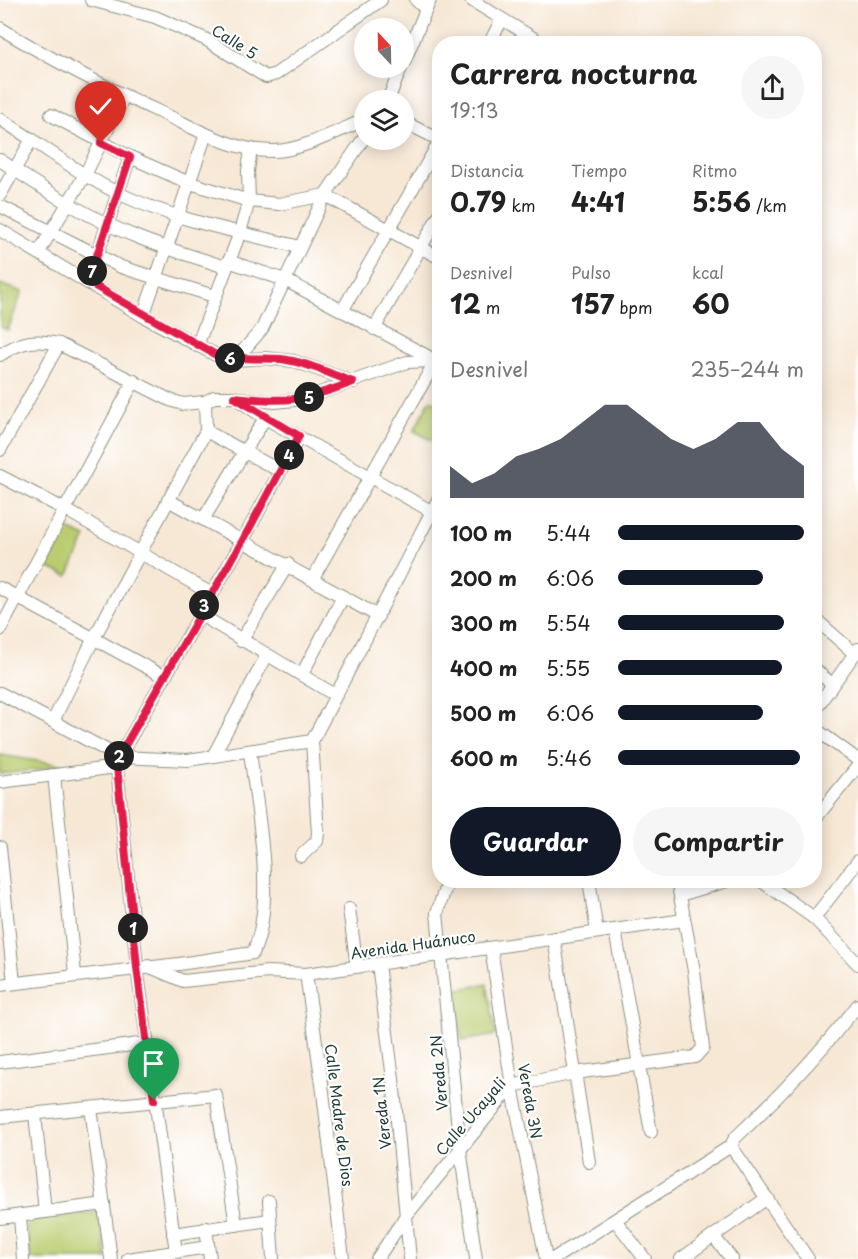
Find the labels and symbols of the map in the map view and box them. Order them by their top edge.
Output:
street label: Calle 5 [207,18,263,64]
north arrow [354,18,414,78]
pin [75,81,126,143]
pin: 7 [77,256,107,286]
pin: 6 [215,343,245,373]
pin: 5 [294,382,324,412]
pin: 4 [274,440,304,470]
pin: 3 [189,590,219,620]
pin: 2 [104,741,134,771]
pin: 1 [118,913,148,943]
street label: Avenida Huánuco [349,924,477,964]
street label: Vereda 2N [423,1034,453,1112]
pin [128,1038,179,1100]
street label: Calle Madre de Dios [320,1042,360,1188]
street label: Vereda 3N [513,1062,549,1140]
street label: Calle Ucayali [429,1072,511,1160]
street label: Vereda 1N [366,1076,396,1150]

